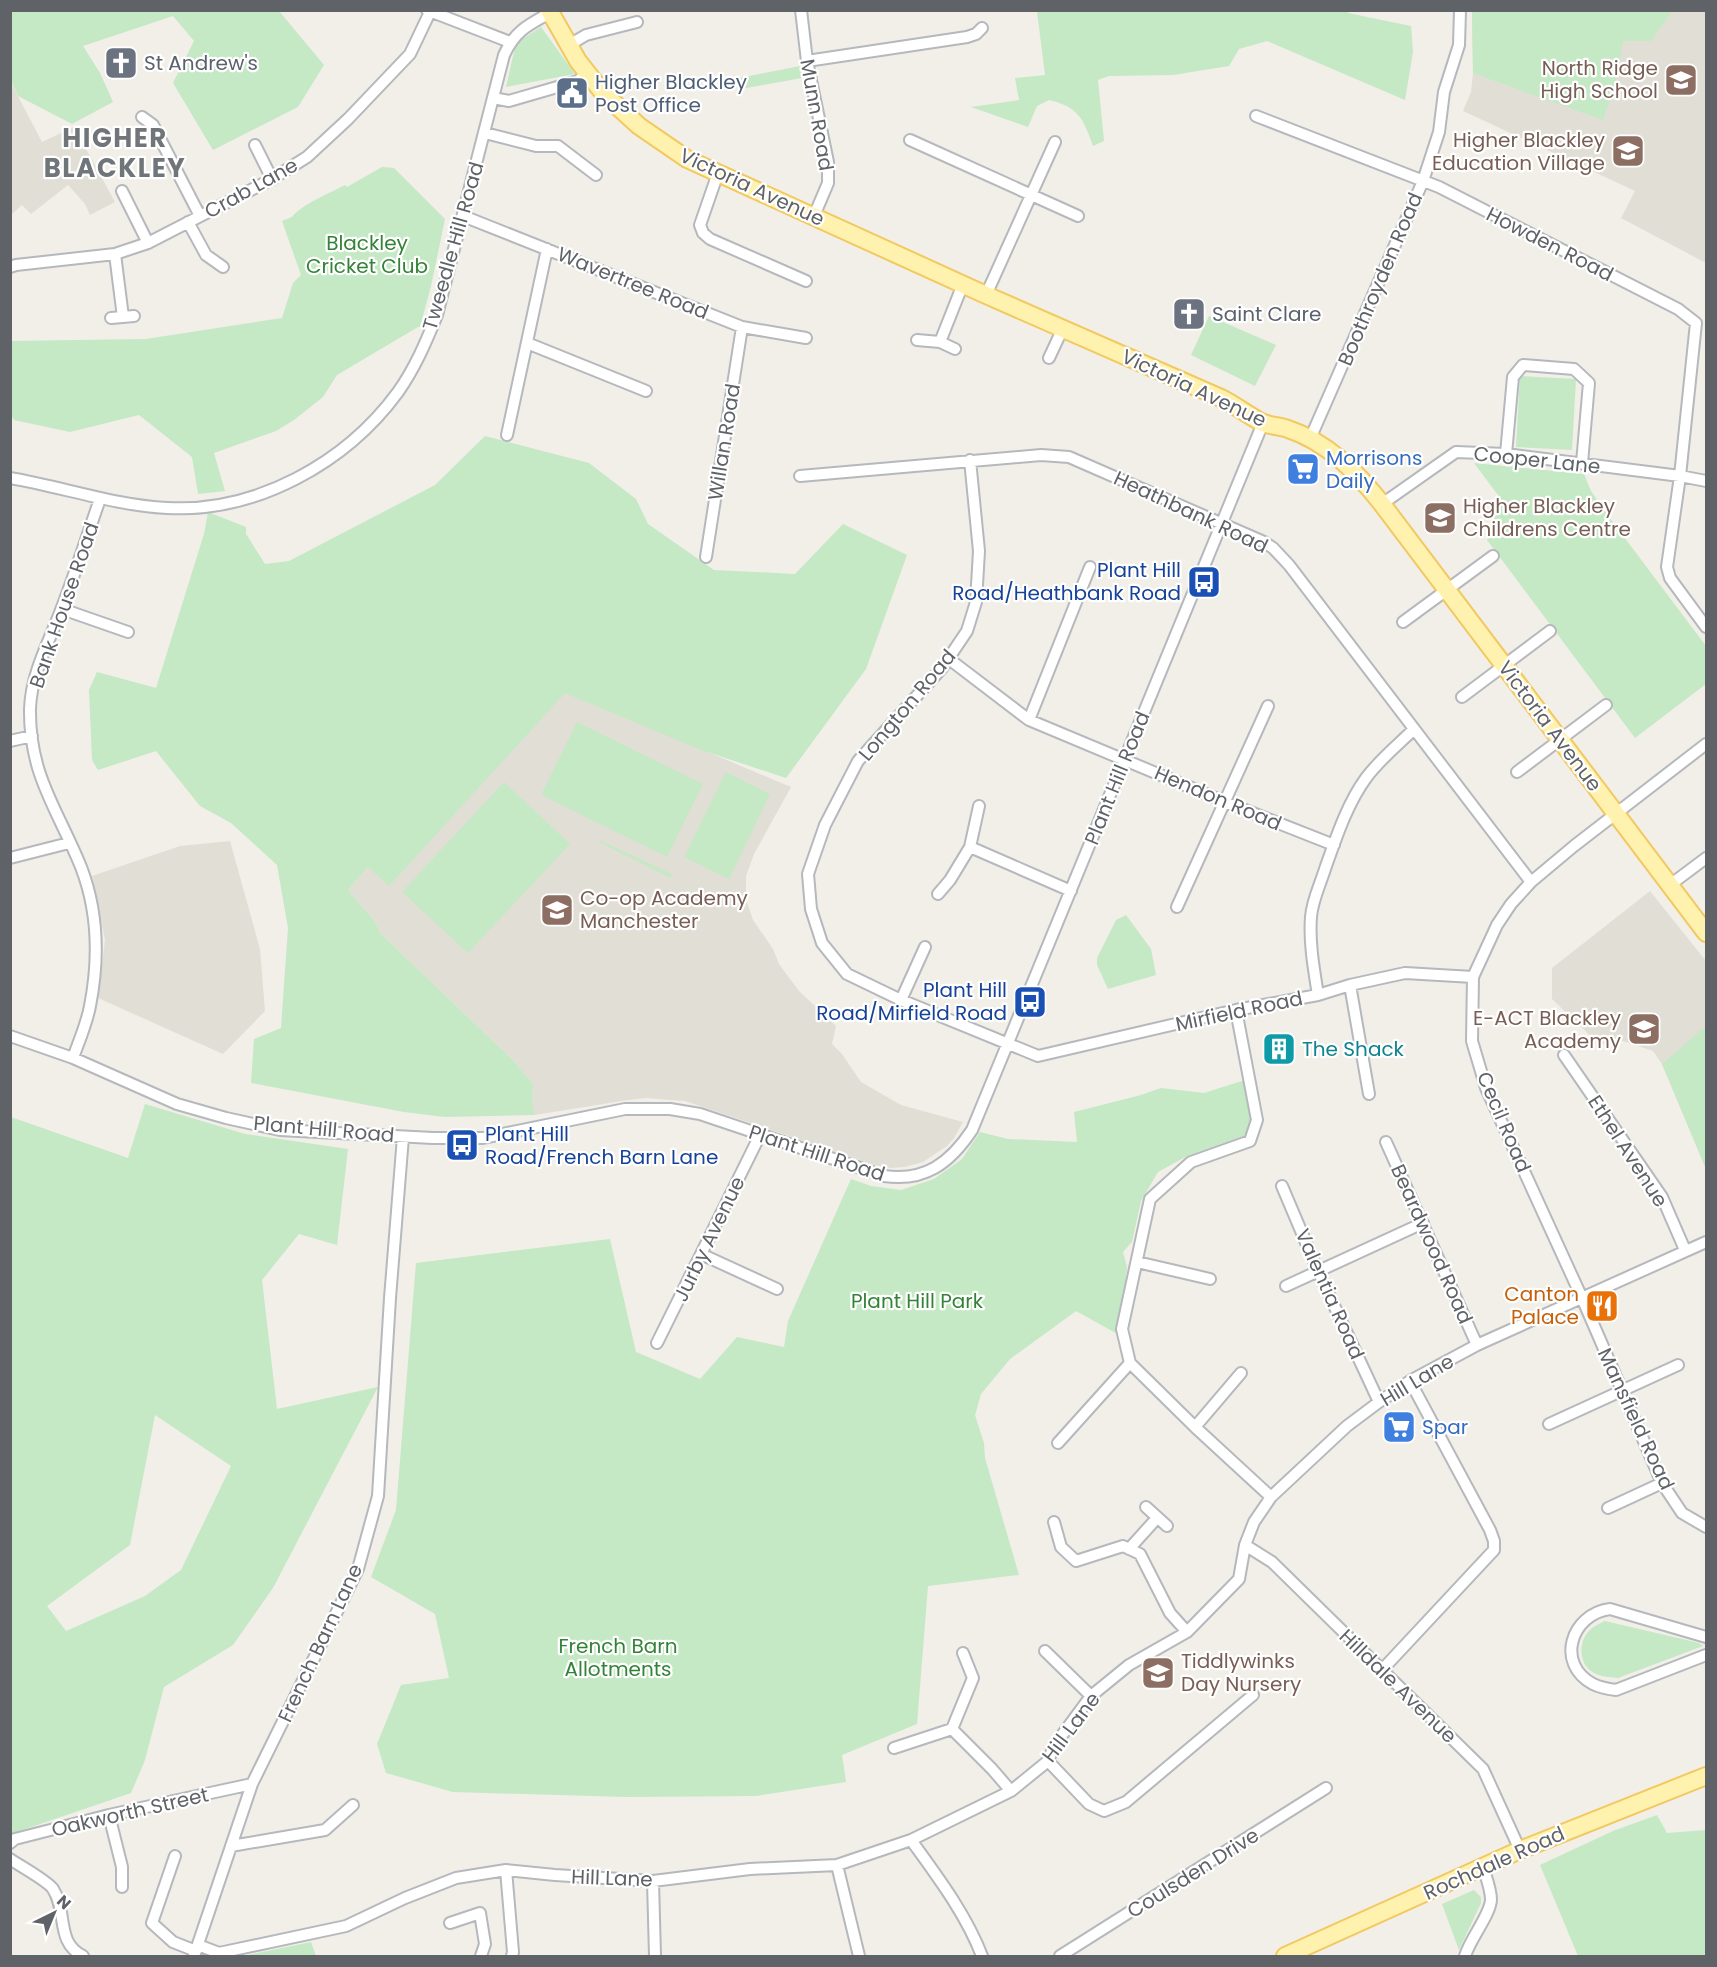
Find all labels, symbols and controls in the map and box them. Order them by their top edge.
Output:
church icon: St Andrew's [103,45,139,81]
place label: St Andrew's [144,49,258,77]
place label: North Ridge High School [1540,54,1658,105]
street label: Munn Road [793,57,841,173]
school or university icon: North Ridge High School [1663,62,1699,98]
place label: Higher Blackley Post Office [595,68,747,119]
public building icon: Higher Blackley Post Office [554,75,590,111]
district label: HIGHER BLACKLEY [44,120,186,186]
place label: Higher Blackley Education Village [1432,126,1605,177]
school or university icon: Higher Blackley Education Village [1610,133,1646,169]
street label: Victoria Avenue [675,141,829,233]
street label: Crab Lane [199,151,303,225]
street label: Tweedle Hill Road [416,158,490,334]
street label: Boothroyden Road [1331,188,1429,370]
street label: Howden Road [1482,200,1618,288]
park label: Blackley Cricket Club [306,229,428,280]
street label: Wavertree Road [553,240,713,326]
church icon: Saint Clare [1171,296,1207,332]
place label: Saint Clare [1212,300,1321,328]
street label: Victoria Avenue [1117,342,1271,434]
street label: Willan Road [701,382,747,502]
street label: Cooper Lane [1472,439,1602,481]
place label: Morrisons Daily [1326,444,1422,495]
supermarket icon: Morrisons Daily [1285,451,1321,487]
street label: Heathbank Road [1109,464,1273,560]
place label: Higher Blackley Childrens Centre [1463,492,1631,543]
school or university icon: Higher Blackley Childrens Centre [1422,500,1458,536]
street label: Bank House Road [22,518,106,692]
place label: Plant Hill Road/Heathbank Road [952,556,1181,607]
bus stop icon: Plant Hill Road/Heathbank Road [1186,564,1222,600]
street label: Longton Road [852,643,962,767]
street label: Victoria Avenue [1492,655,1608,797]
street label: Plant Hill Road [1078,707,1156,849]
street label: Hendon Road [1150,759,1286,837]
place label: Co-op Academy Manchester [580,884,748,935]
school or university icon: Co-op Academy Manchester [539,892,575,928]
place label: Plant Hill Road/Mirfield Road [816,976,1007,1027]
bus stop icon: Plant Hill Road/Mirfield Road [1012,984,1048,1020]
street label: Mirfield Road [1173,984,1305,1038]
place label: E-ACT Blackley Academy [1473,1004,1621,1055]
school or university icon: E-ACT Blackley Academy [1626,1011,1662,1047]
building icon: The Shack [1261,1031,1297,1067]
place label: The Shack [1302,1035,1405,1063]
street label: Cecil Road [1470,1067,1538,1177]
street label: Ethel Avenue [1581,1090,1675,1212]
street label: Plant Hill Road [252,1109,396,1149]
street label: Plant Hill Road [745,1118,889,1188]
place label: Plant Hill Road/French Barn Lane [485,1120,718,1171]
bus stop icon: Plant Hill Road/French Barn Lane [444,1127,480,1163]
street label: Beardwood Road [1384,1160,1480,1328]
street label: Jurby Avenue [667,1172,751,1306]
street label: Valentia Road [1289,1224,1371,1364]
place label: Canton Palace [1504,1280,1579,1331]
park label: Plant Hill Park [851,1287,984,1315]
restaurant icon: Canton Palace [1584,1288,1620,1324]
street label: Mansfield Road [1591,1343,1681,1495]
street label: Hill Lane [1375,1347,1459,1413]
supermarket icon: Spar [1381,1409,1417,1445]
place label: Spar [1422,1413,1468,1441]
street label: French Barn Lane [271,1559,369,1727]
street label: Hilldale Avenue [1333,1623,1463,1749]
park label: French Barn Allotments [558,1632,678,1683]
place label: Tiddlywinks Day Nursery [1181,1647,1301,1698]
school or university icon: Tiddlywinks Day Nursery [1140,1655,1176,1691]
street label: Hill Lane [1035,1686,1107,1768]
street label: Oakworth Street [49,1780,211,1844]
street label: Rochdale Road [1419,1819,1569,1907]
street label: Coulsden Drive [1122,1821,1264,1925]
street label: Hill Lane [571,1863,653,1893]
north arrow [24,1883,84,1943]
text: N [52,1890,76,1915]

